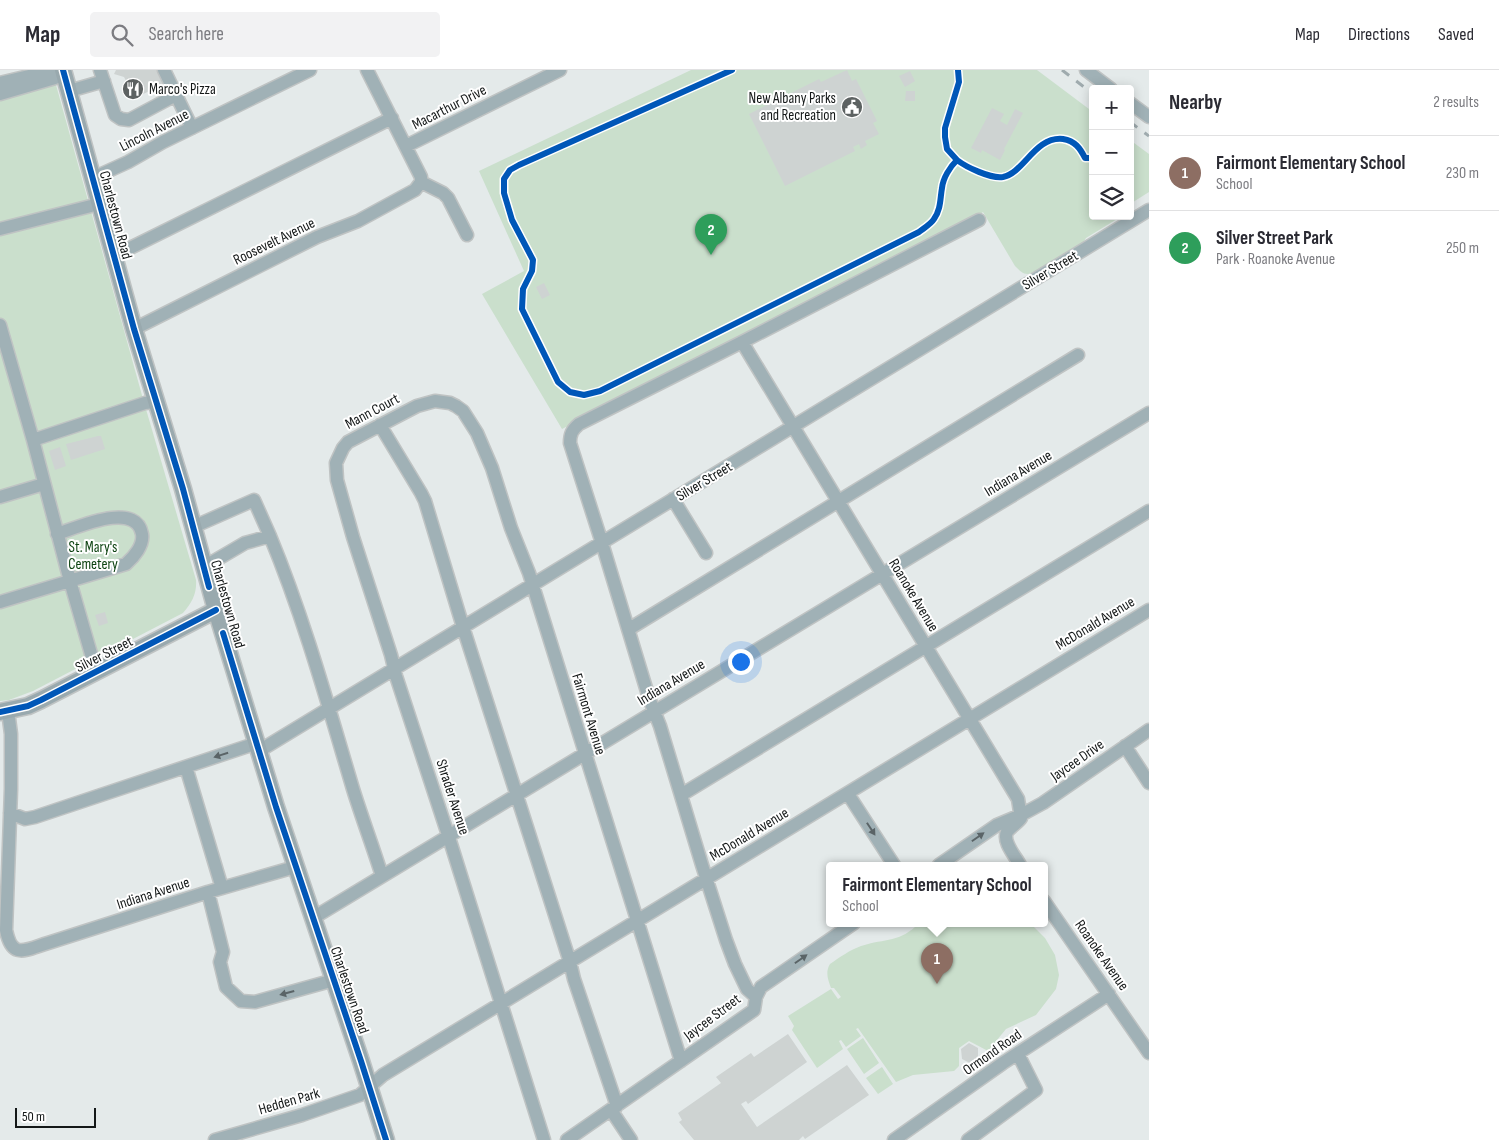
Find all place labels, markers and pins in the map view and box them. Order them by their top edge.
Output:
restaurant icon: Marco's Pizza [121,77,145,101]
place label: Marco's Pizza [149,80,216,99]
place label: New Albany Parks and Recreation [749,89,836,125]
public building icon: New Albany Parks and Recreation [840,95,864,119]
pin: 2 [695,214,727,255]
pin: 1 [921,943,953,984]

